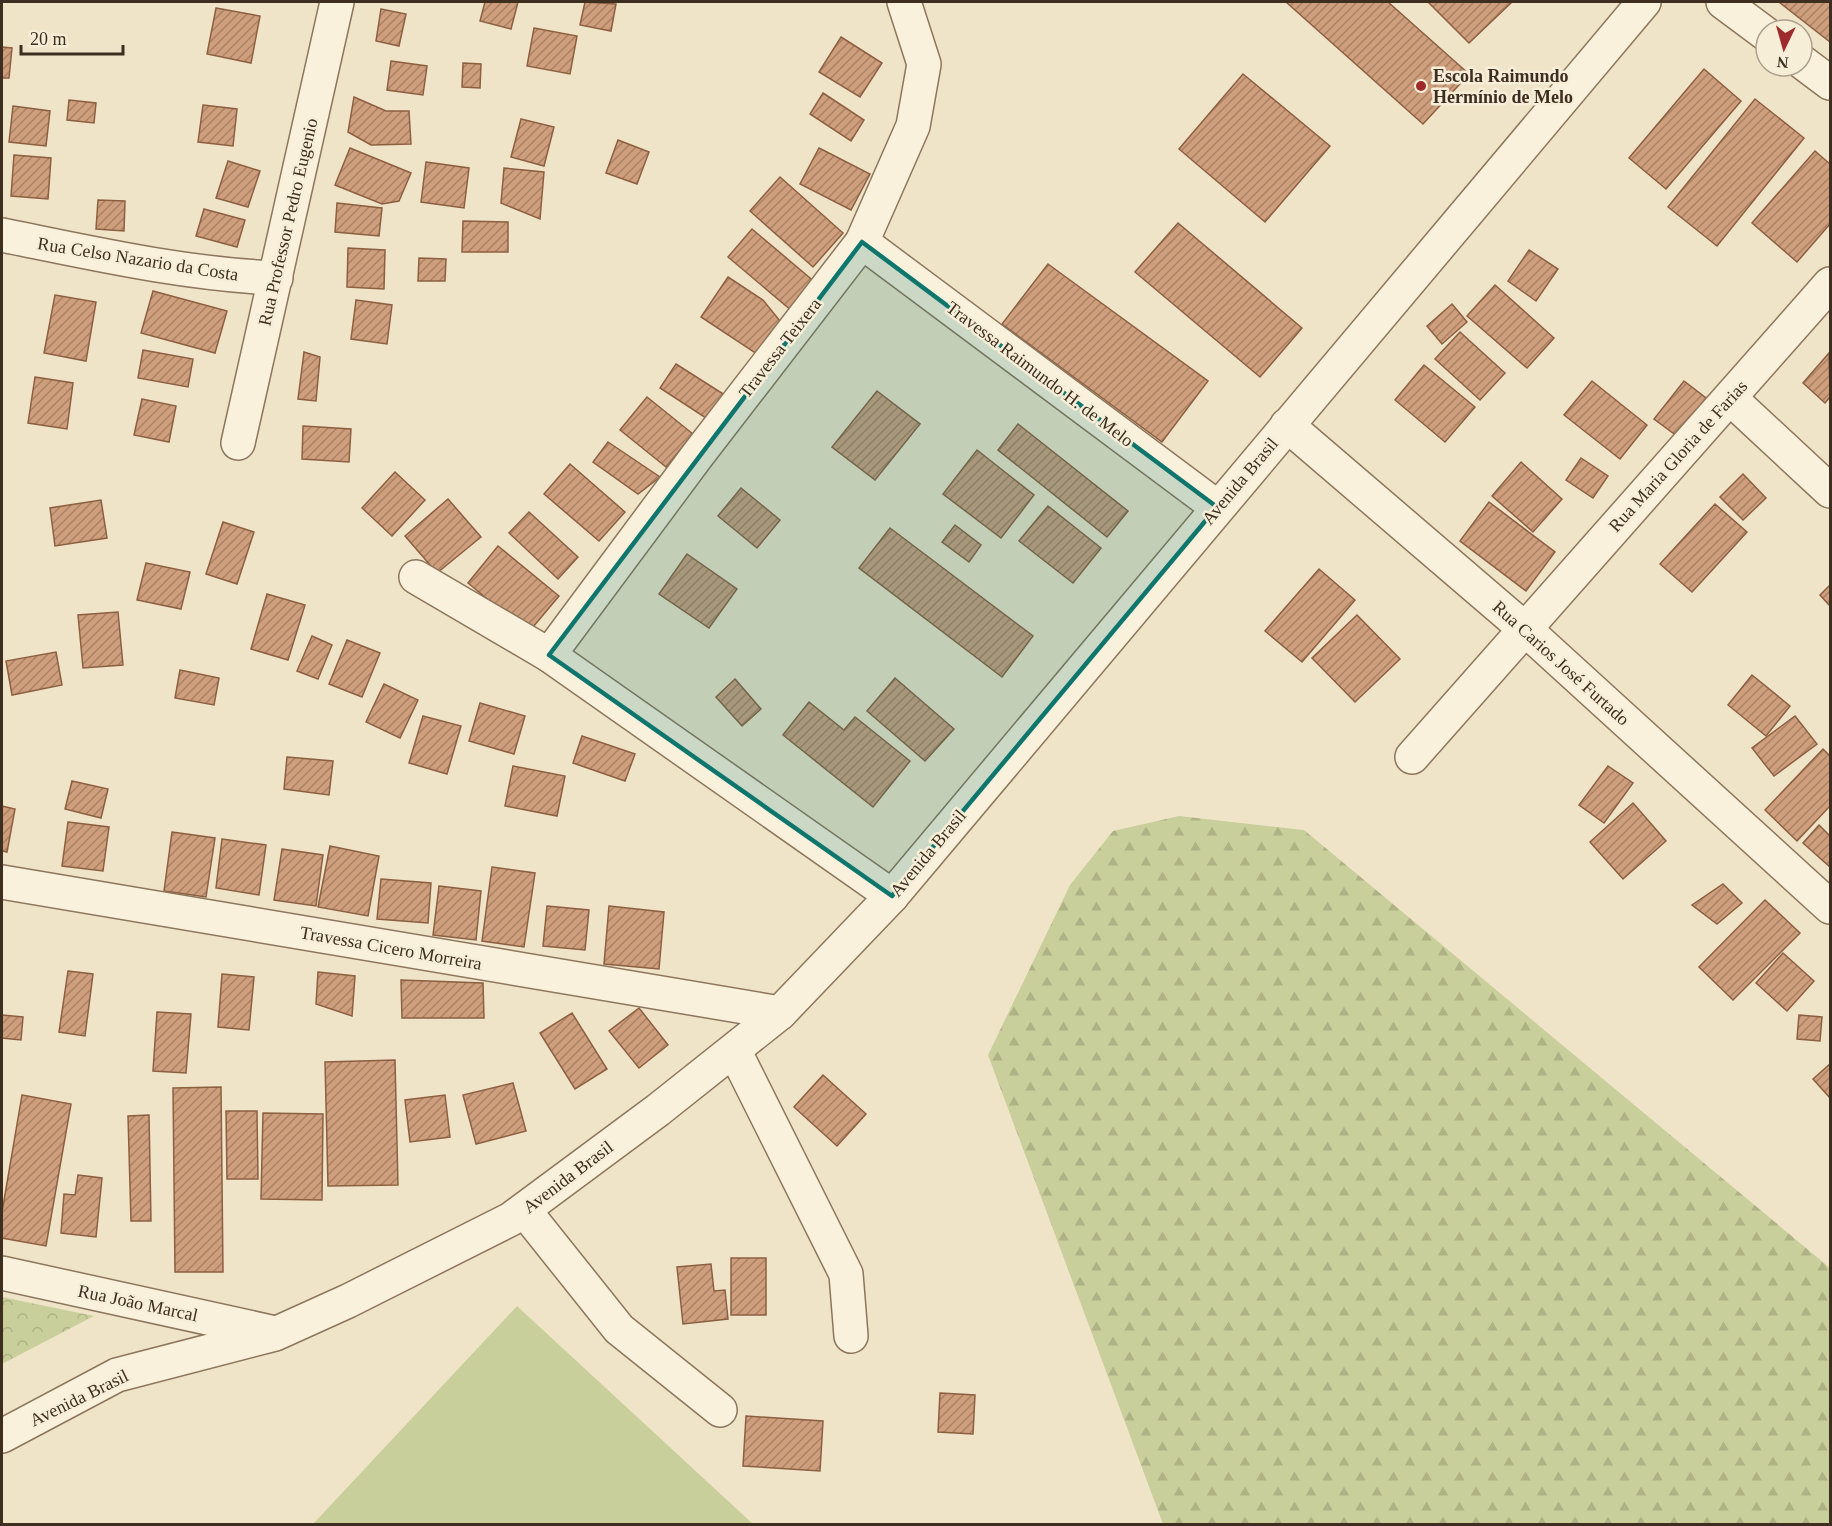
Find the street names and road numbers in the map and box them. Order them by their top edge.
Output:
street label: Rua Professor Pedro Eugenio [254,116,322,328]
street label: Rua Celso Nazario da Costa [36,233,240,285]
street label: Travessa Teixera [735,294,825,402]
street label: Travessa Raimundo H. de Melo [943,297,1137,451]
street label: Rua Maria Gloria de Farias [1605,376,1751,536]
street label: Avenida Brasil [1198,434,1282,528]
street label: Rua Carios José Furtado [1489,597,1633,729]
street label: Avenida Brasil [886,806,970,900]
street label: Travessa Cicero Morreira [299,922,483,974]
street label: Avenida Brasil [519,1137,617,1217]
street label: Rua João Marcal [76,1281,200,1325]
street label: Avenida Brasil [26,1366,132,1430]

